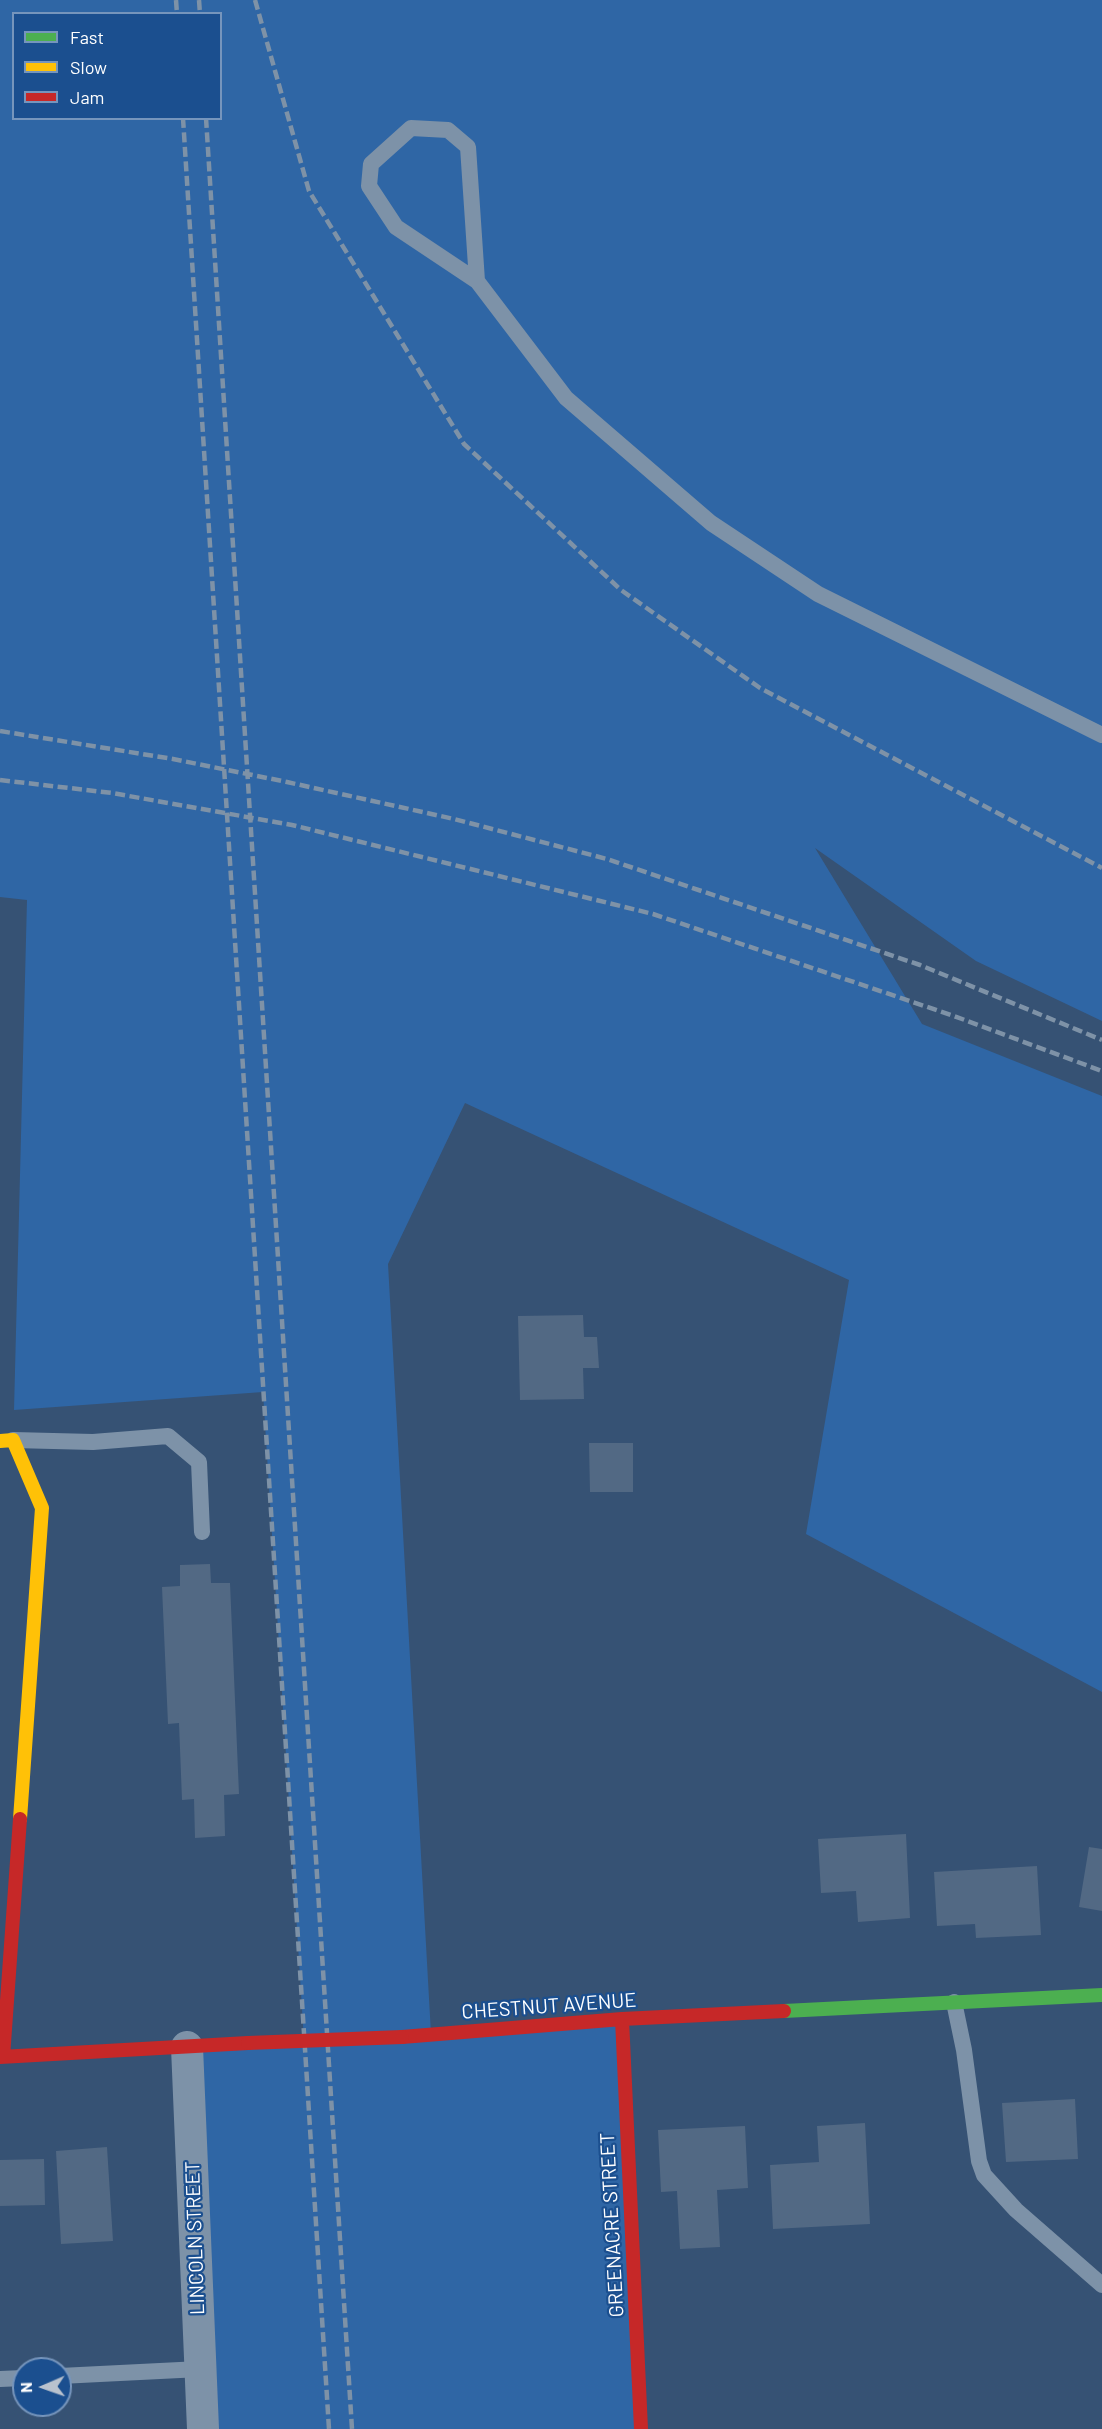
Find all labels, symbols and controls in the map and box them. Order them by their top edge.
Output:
legend [12,12,222,120]
text: Fast [70,26,104,48]
text: Slow [70,56,107,78]
text: Jam [70,86,104,108]
street label: CHESTNUT AVENUE [461,1988,637,2024]
street label: GREENACRE STREET [595,2132,629,2318]
street label: LINCOLN STREET [180,2161,210,2315]
north arrow [12,2357,72,2417]
text: N [16,2382,35,2393]

